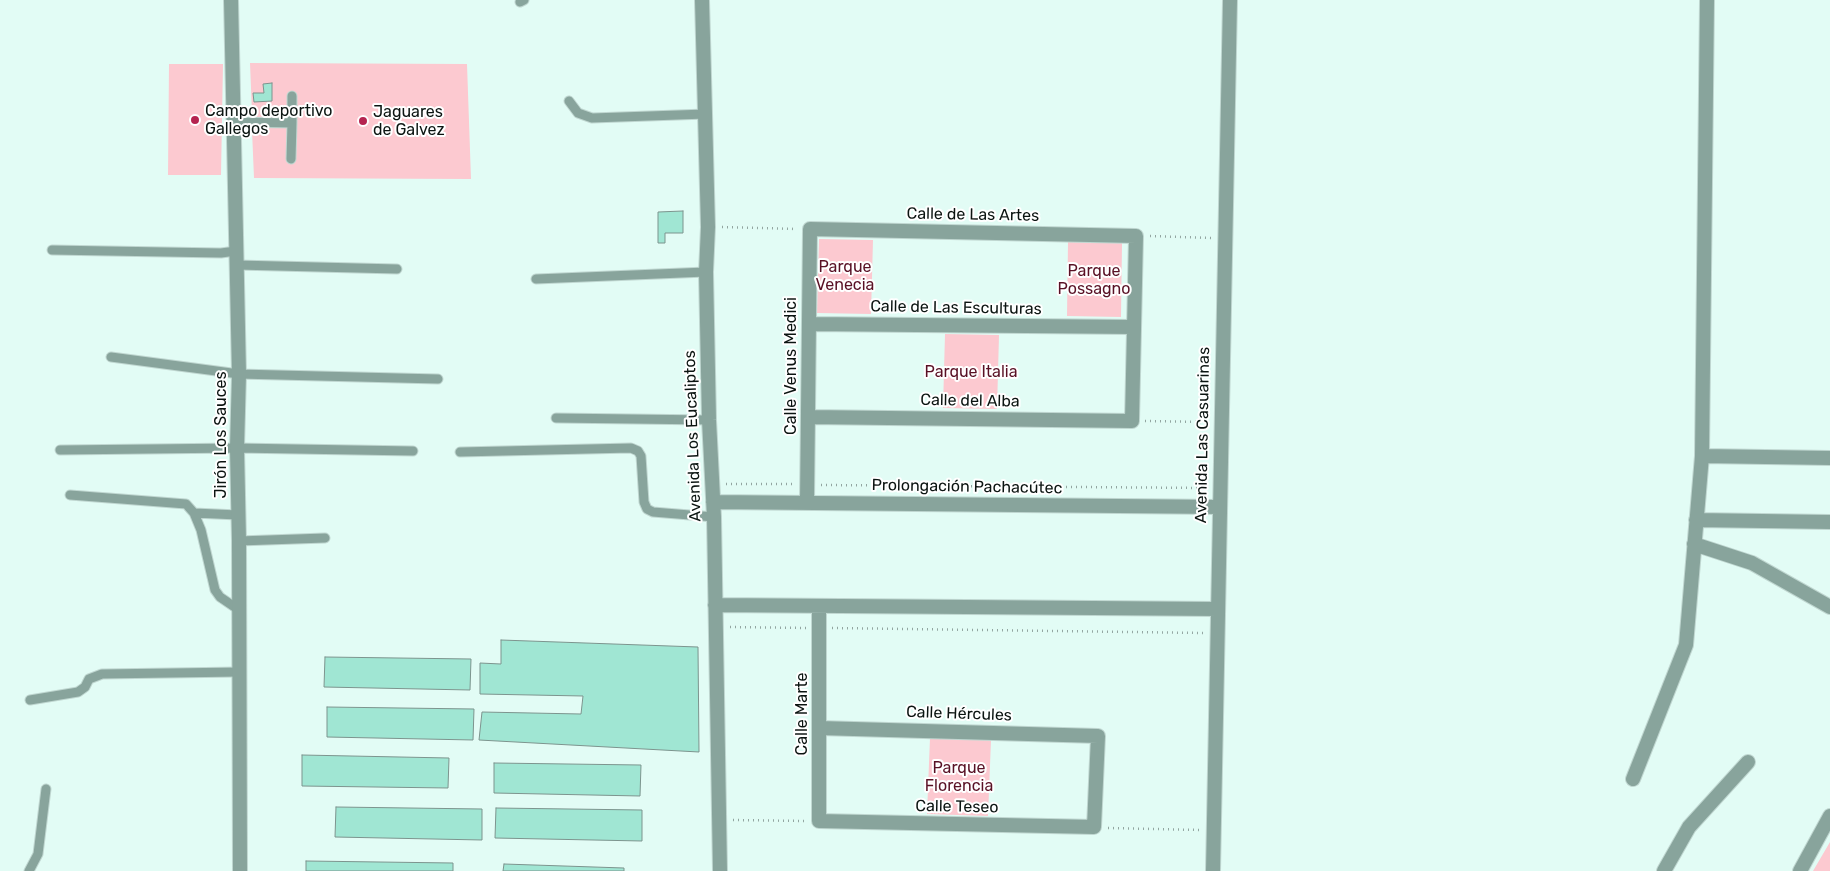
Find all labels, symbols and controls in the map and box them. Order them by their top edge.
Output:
place label: Campo deportivo Gallegos [205,101,333,139]
place label: Jaguares de Galvez [373,102,445,140]
marker: Campo deportivo Gallegos [189,114,201,126]
marker: Jaguares de Galvez [357,115,369,127]
street label: Calle de Las Artes [907,204,1039,226]
park label: Parque Venecia [816,257,874,295]
park label: Parque Possagno [1058,261,1130,299]
street label: Calle Venus Medici [781,297,801,435]
street label: Calle de Las Esculturas [870,297,1042,319]
street label: Avenida Las Casuarinas [1192,347,1214,523]
street label: Avenida Los Eucaliptos [680,350,706,522]
park label: Parque Italia [925,362,1017,382]
street label: Jirón Los Sauces [211,371,231,499]
street label: Calle del Alba [920,391,1020,411]
street label: Prolongación Pachacútec [871,476,1063,498]
street label: Calle Marte [792,673,812,755]
street label: Calle Hércules [906,703,1012,725]
park label: Parque Florencia [925,758,993,796]
street label: Calle Teseo [915,797,999,817]

